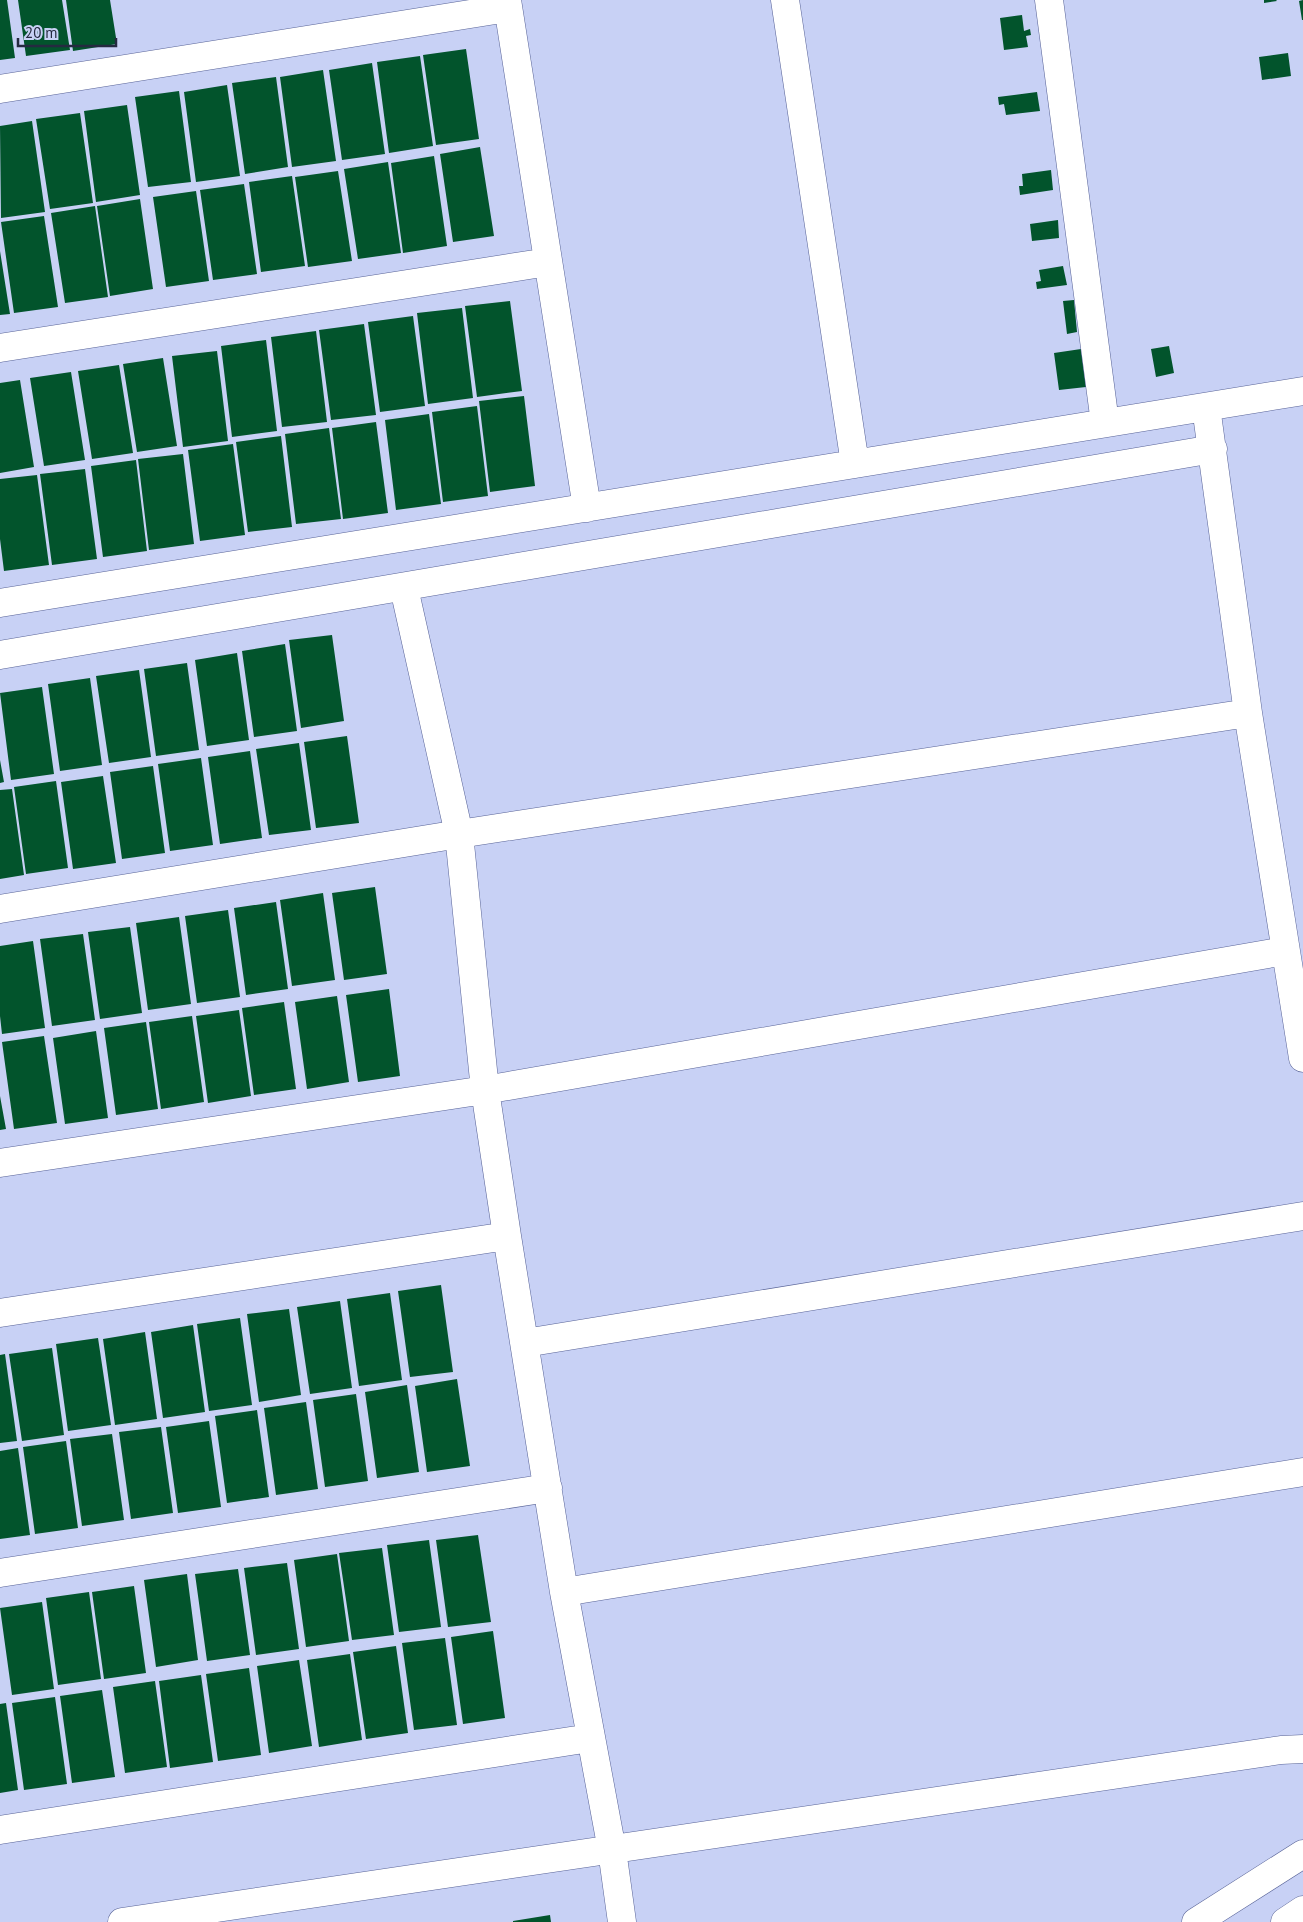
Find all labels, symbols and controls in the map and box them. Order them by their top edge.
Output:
scale bar [18,15,115,47]
text: 20 m [25,23,58,42]

